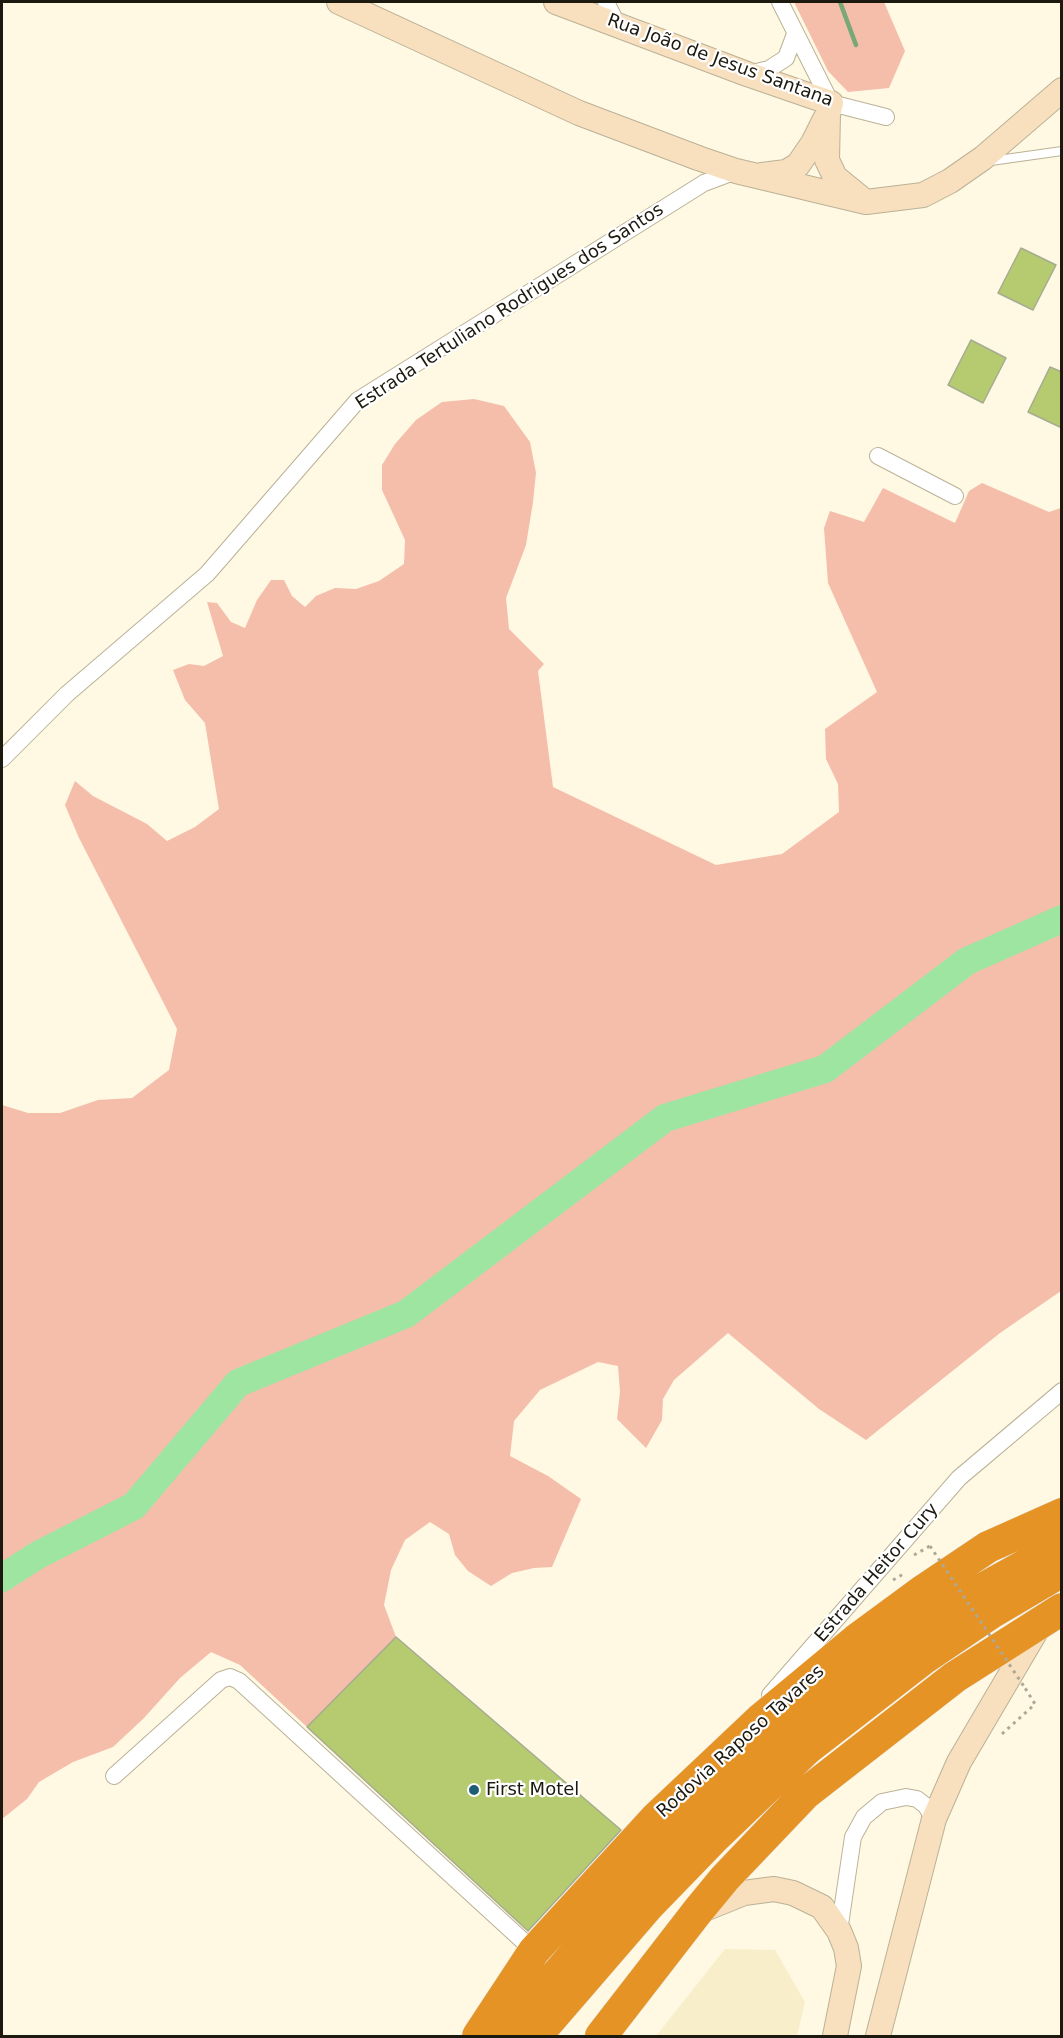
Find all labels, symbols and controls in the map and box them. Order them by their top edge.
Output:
street label: Rua João de Jesus Santana [604,10,836,112]
street label: Estrada Tertuliano Rodrigues dos Santos [352,199,668,415]
street label: Estrada Heitor Cury [811,1499,943,1647]
street label: Rodovia Raposo Tavares [653,1661,829,1823]
place label: First Motel [486,1779,579,1801]
marker: First Motel [467,1783,481,1797]

